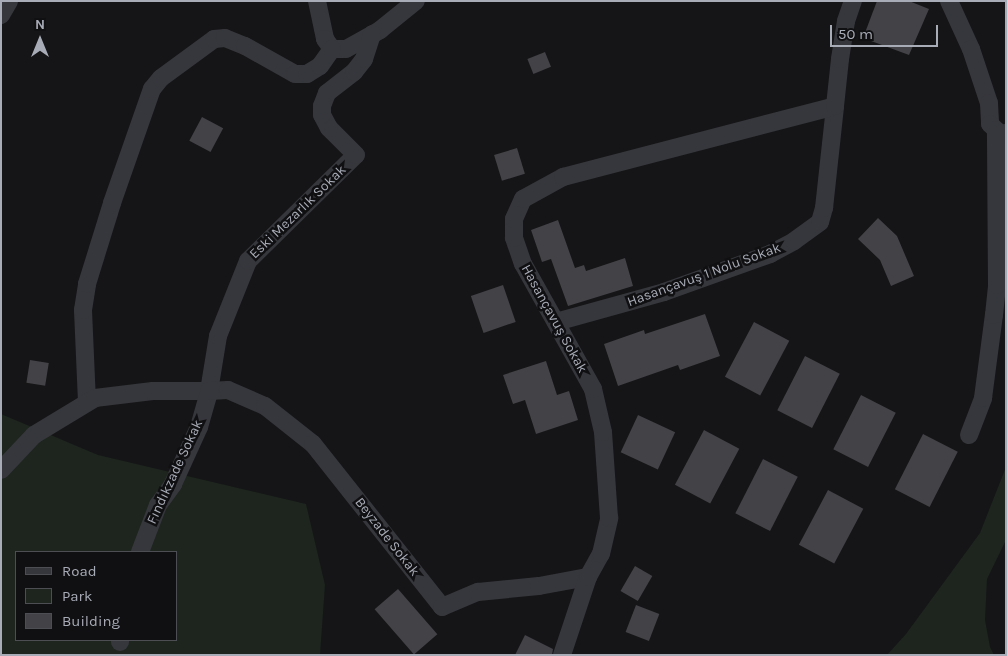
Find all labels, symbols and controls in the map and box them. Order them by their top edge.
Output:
north arrow [15,15,65,65]
scale bar [832,15,940,47]
text: N [35,16,45,33]
text: 50 m [838,25,873,43]
street label: Eski Mezarlık Sokak [246,162,350,262]
street label: Hasançavuş 1 Nolu Sokak [625,239,783,311]
street label: Hasançavuş Sokak [517,262,591,376]
street label: Fındıkzade Sokak [143,417,207,527]
street label: Beyzade Sokak [351,494,423,580]
legend [15,551,178,641]
text: Road [62,562,97,580]
text: Park [62,587,92,605]
text: Building [62,612,120,630]

